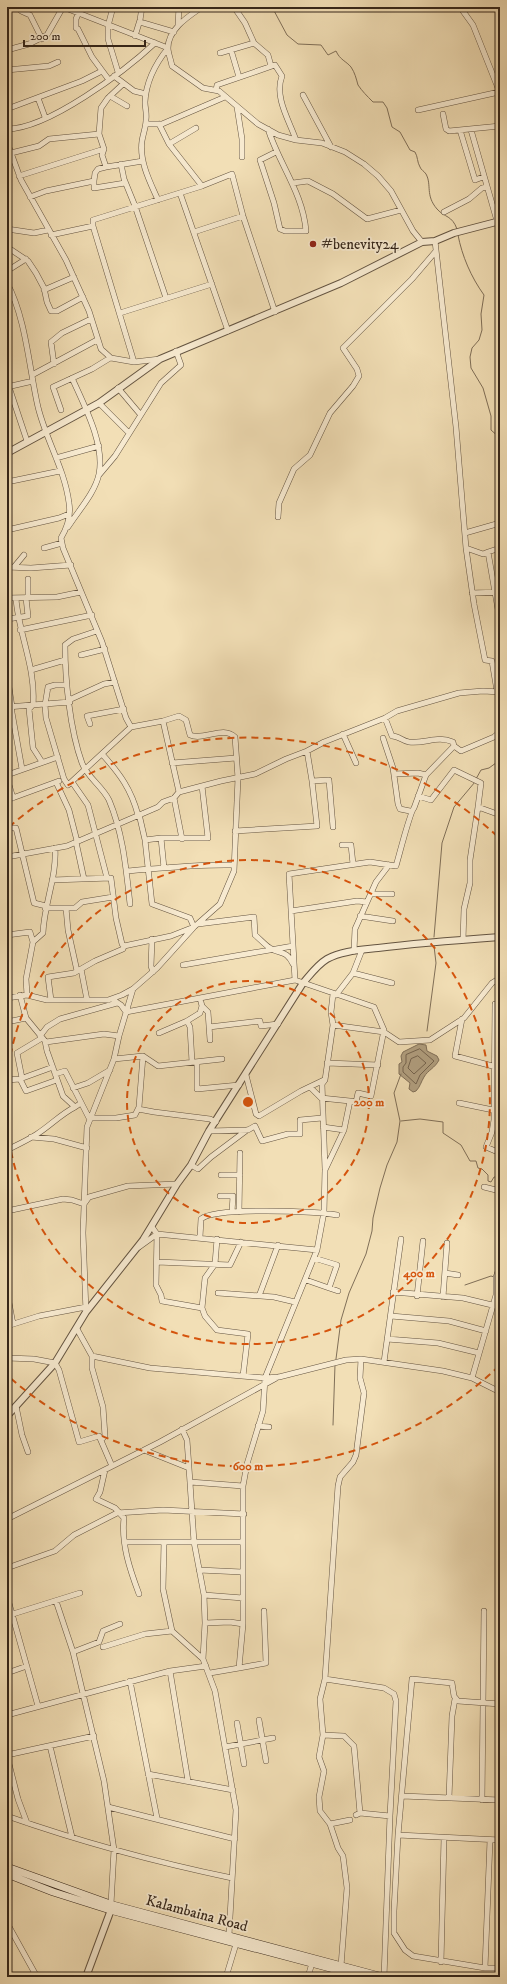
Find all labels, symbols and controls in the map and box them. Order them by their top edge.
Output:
scale bar [24,22,145,48]
text: 200 m [30,29,60,44]
place label: #benevity24 [321,235,399,254]
marker: #benevity24 [308,239,318,249]
centre of rings [241,1095,255,1109]
text: 200 m [354,1095,384,1110]
text: 400 m [402,1266,435,1281]
text: 600 m [233,1459,263,1474]
street label: Kalambaina Road [144,1891,250,1936]

